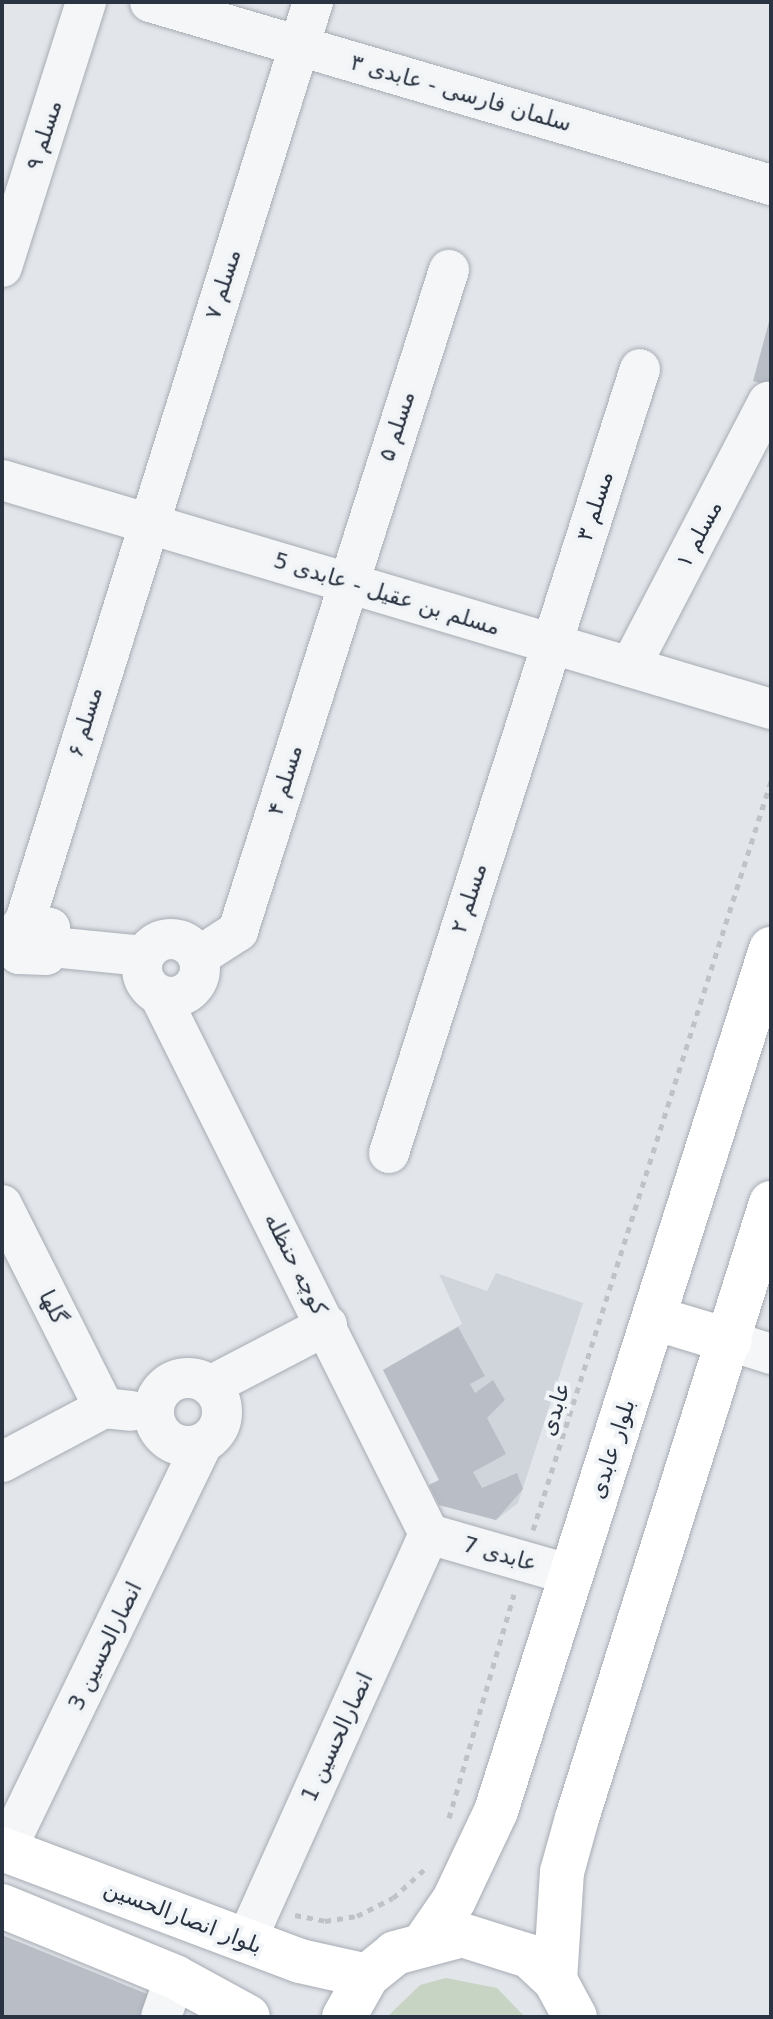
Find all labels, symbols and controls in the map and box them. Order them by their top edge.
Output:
street label: سلمان فارسی - عابدی ۳ [348,49,574,137]
street label: مسلم ۹ [20,97,68,173]
street label: مسلم ۷ [199,246,247,322]
street label: مسلم ۵ [373,388,421,464]
street label: مسلم ۳ [571,468,619,544]
street label: مسلم ۱ [670,496,728,572]
street label: مسلم بن عقیل - عابدی 5 [271,547,503,641]
street label: مسلم ۶ [62,684,108,760]
street label: مسلم ۴ [262,742,308,818]
street label: مسلم ۲ [445,860,493,936]
street label: کوچه حنظله [259,1208,333,1320]
street label: گلها [33,1286,73,1328]
street label: عابدی [534,1379,576,1439]
street label: بلوار عابدی [583,1396,641,1502]
street label: عابدی 7 [460,1531,540,1577]
street label: انصارالحسین 3 [63,1577,147,1715]
street label: انصارالحسین 1 [296,1668,378,1806]
street label: بلوار انصارالحسین [100,1875,266,1959]

